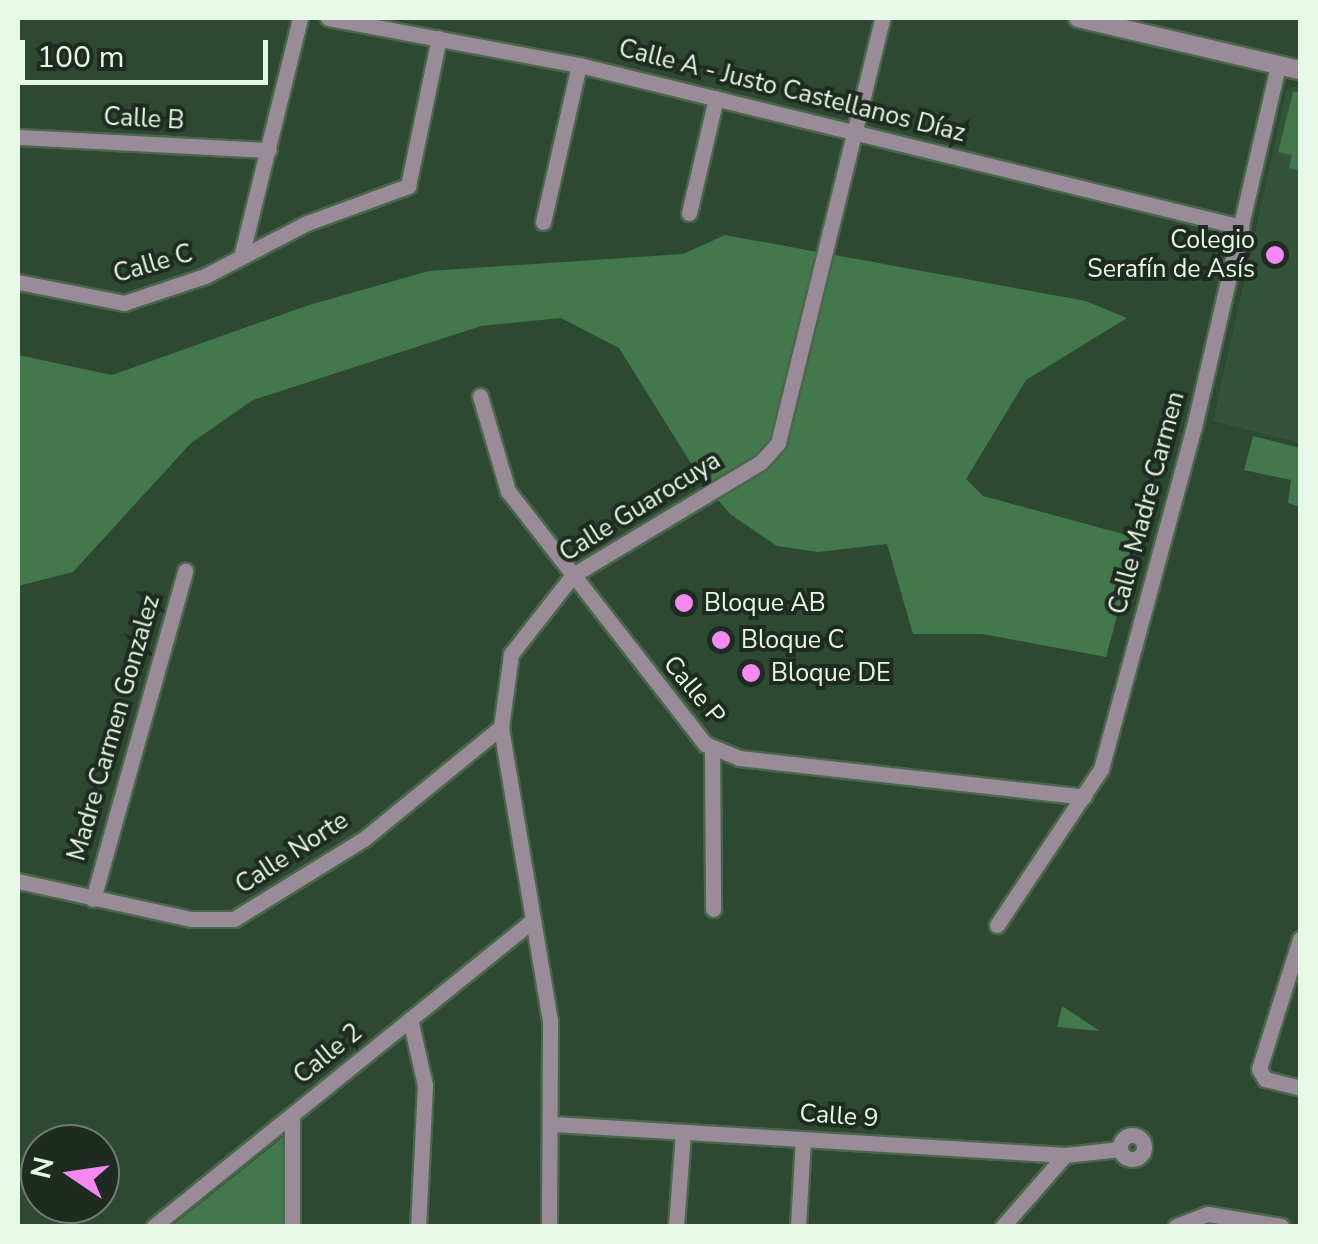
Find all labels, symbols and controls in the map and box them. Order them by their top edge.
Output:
scale bar [25,20,272,82]
street label: Calle A - Justo Castellanos Díaz [616,33,968,149]
text: 100 m [37,37,124,78]
street label: Calle B [103,102,185,136]
place label: Colegio Serafín de Asís [1087,226,1255,285]
street label: Calle C [110,238,196,290]
marker: Colegio Serafín de Asís [1264,244,1286,266]
street label: Calle Madre Carmen [1103,388,1191,618]
street label: Calle Guarocuya [554,446,726,568]
place label: Bloque AB [704,588,826,618]
street label: Madre Carmen Gonzalez [62,592,166,864]
marker: Bloque AB [673,592,695,614]
place label: Bloque C [741,625,844,655]
marker: Bloque C [710,629,732,651]
street label: Calle P [657,650,731,730]
place label: Bloque DE [771,658,891,688]
marker: Bloque DE [740,662,762,684]
street label: Calle Norte [230,806,354,900]
street label: Calle 2 [288,1017,368,1091]
street label: Calle 9 [799,1098,879,1134]
north arrow [20,1124,120,1224]
text: N [22,1153,64,1182]

